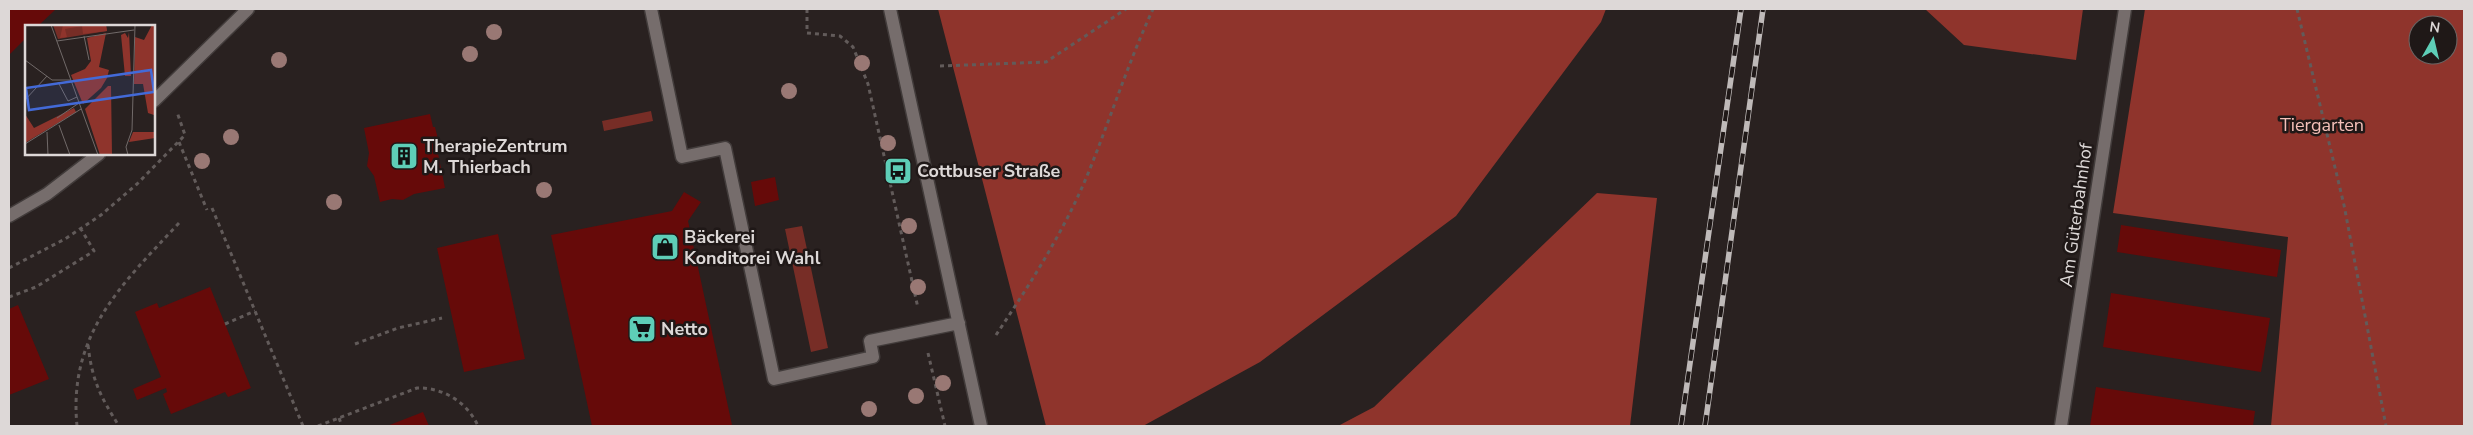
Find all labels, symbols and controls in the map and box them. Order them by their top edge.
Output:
north arrow [2408,15,2458,65]
text: N [2428,17,2441,38]
inset map [25,25,155,155]
park label: Tiergarten [2280,113,2364,137]
place label: TherapieZentrum M. Thierbach [423,134,568,179]
street label: Am Güterbahnhof [2054,140,2098,289]
building icon: TherapieZentrum M. Thierbach [389,141,419,171]
bus stop icon: Cottbuser Straße [883,156,913,186]
place label: Cottbuser Straße [917,159,1061,183]
place label: Bäckerei Konditorei Wahl [684,225,821,270]
shop icon: Bäckerei Konditorei Wahl [650,232,680,262]
supermarket icon: Netto [627,314,657,344]
place label: Netto [661,317,708,341]

